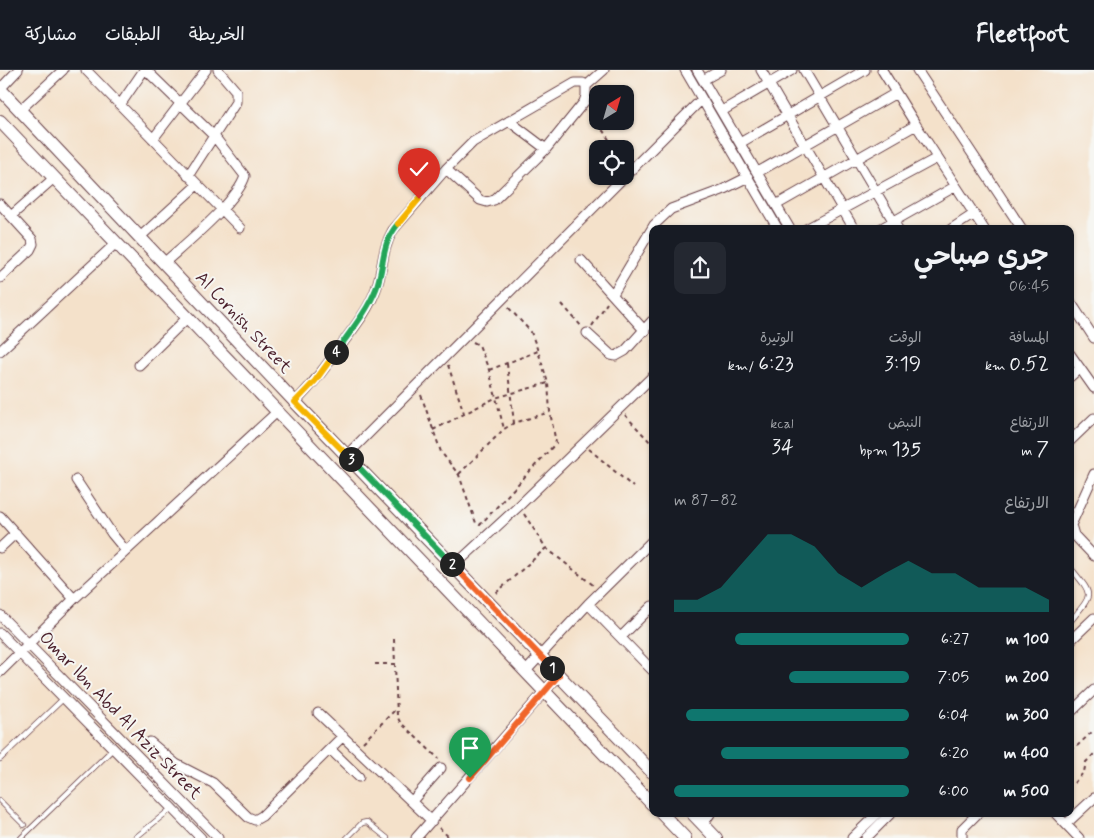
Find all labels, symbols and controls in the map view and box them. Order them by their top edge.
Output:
text: Fleetfoot [976,19,1069,50]
text: مشاركة [25,23,77,47]
text: الطبقات [105,23,161,47]
text: الخريطة [189,23,245,47]
north arrow [589,85,634,130]
map controls [589,85,634,185]
button: locate [589,140,634,185]
pin [398,148,440,199]
icon: check [405,155,433,183]
text: جري صباحي [913,238,1049,275]
button: share [674,242,726,294]
street label: Al Cornish Street [190,266,297,379]
text: 06:45 [1009,276,1049,297]
text: الوتيرة [760,329,794,347]
text: الوقت [889,329,921,347]
text: المسافة [1009,329,1049,347]
pin: 4 [324,340,348,364]
text: 4 [332,343,341,361]
text: 6:23 [758,350,794,378]
text: 3:19 [884,350,921,378]
text: 0.52 [1009,350,1049,378]
text: /km [728,357,758,375]
text: km [985,357,1009,375]
text: النبض [888,414,921,432]
text: الارتفاع [1010,414,1049,432]
text: kcal [770,415,794,433]
text: 34 [771,433,794,461]
text: 135 [891,435,921,463]
text: 7 [1036,435,1049,463]
text: bpm [859,442,891,460]
text: m [1021,442,1036,460]
pin: 3 [338,446,364,472]
text: 3 [348,450,355,468]
text: 82–87 m [674,490,738,511]
text: الارتفاع [1004,493,1049,514]
pin: 2 [440,552,464,576]
text: 2 [449,555,456,573]
street label: Omar Ibn Abd Al Aziz Street [33,626,207,805]
text: 6:27 [941,629,969,650]
text: 100 m [1006,629,1049,650]
pin: 1 [540,656,564,680]
text: 1 [549,659,556,677]
text: 7:05 [938,667,969,688]
text: 200 m [1005,667,1049,688]
text: 6:04 [938,705,969,726]
text: 300 m [1006,705,1049,726]
pin [449,727,491,778]
icon: arrive [456,734,484,762]
text: 6:20 [940,743,969,764]
text: 400 m [1004,743,1049,764]
text: 6:00 [938,781,969,802]
text: 500 m [1004,781,1049,802]

